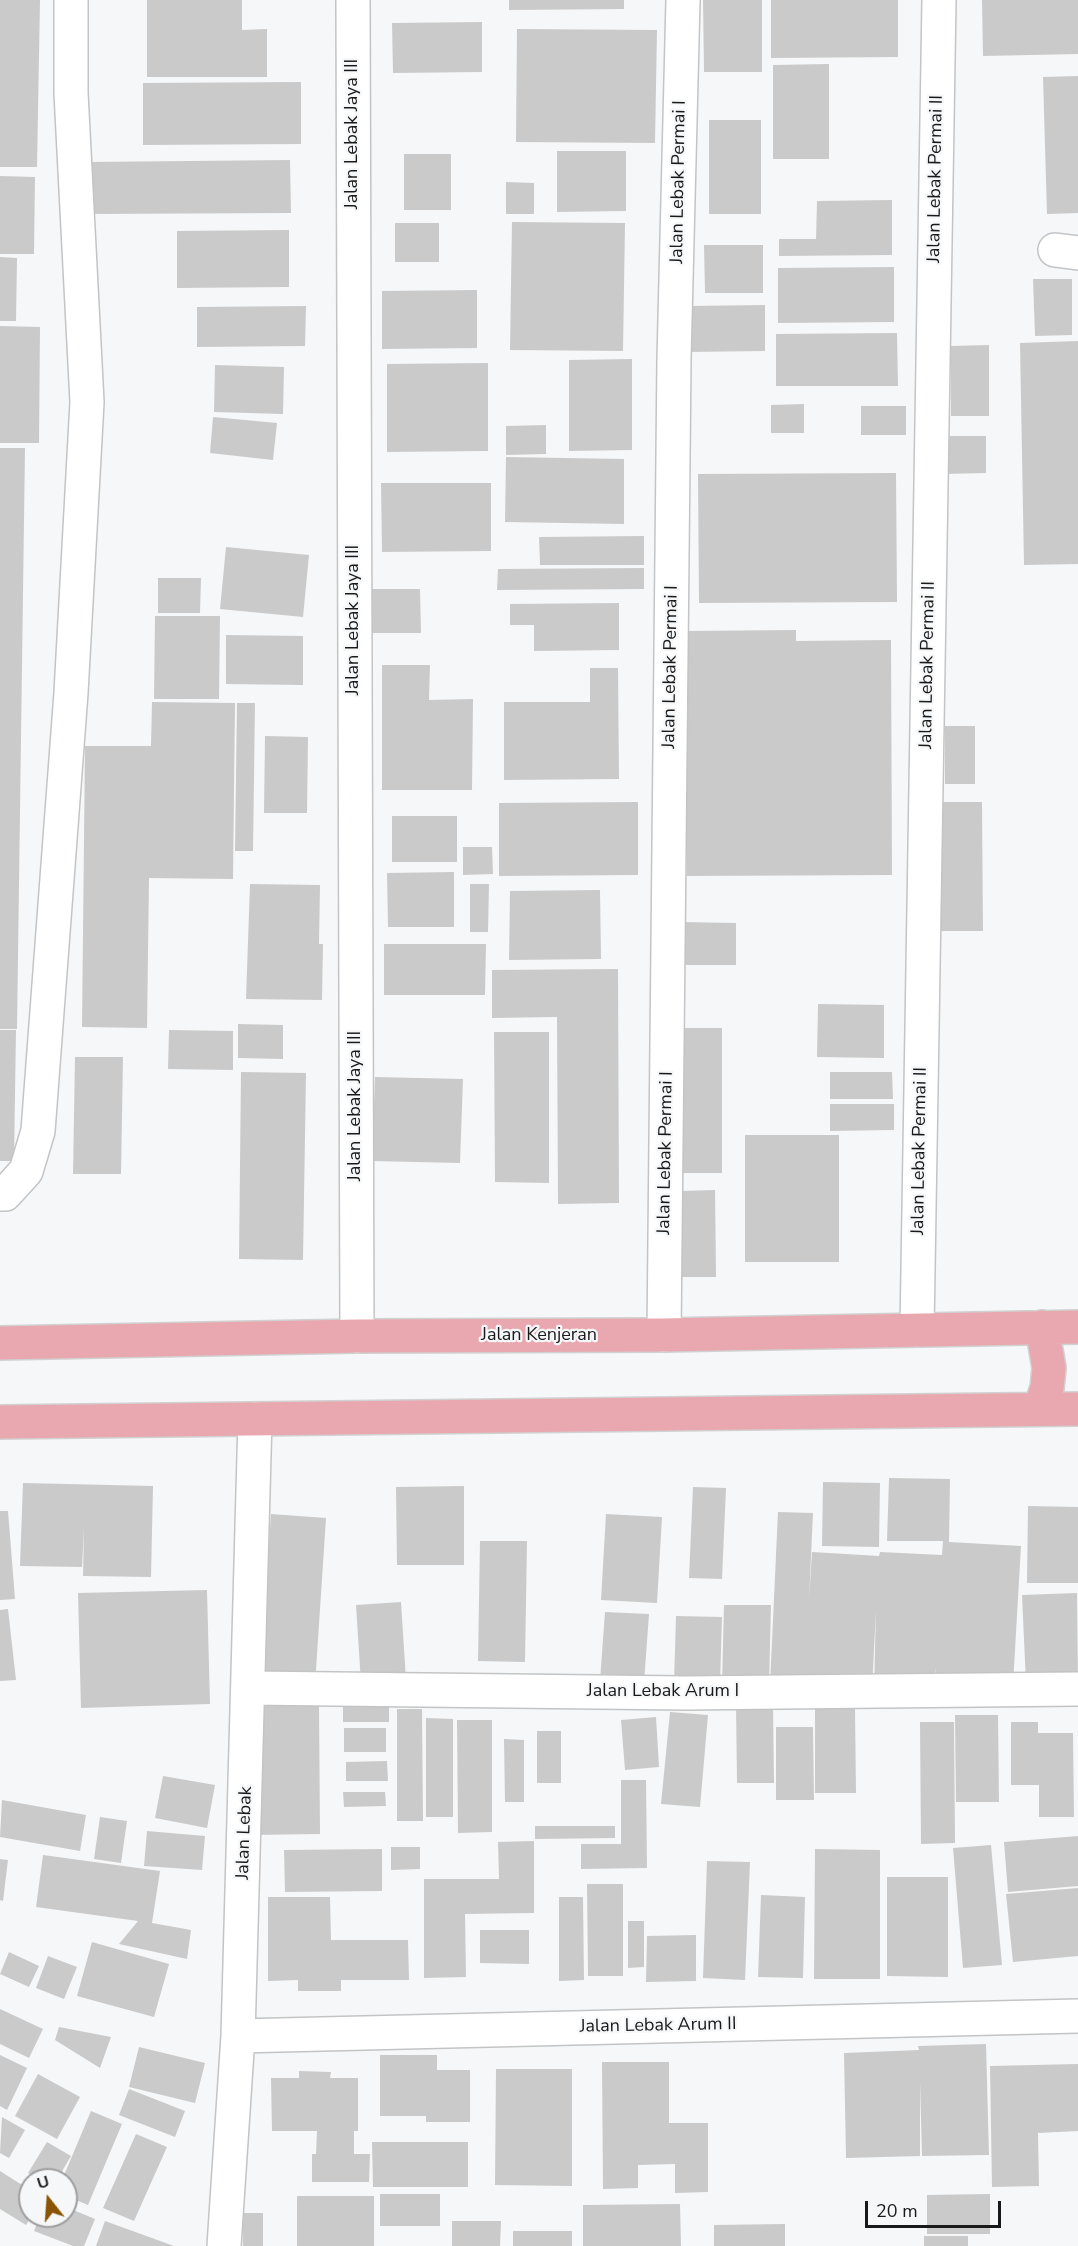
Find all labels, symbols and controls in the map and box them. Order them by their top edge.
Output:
street label: Jalan Lebak Jaya III [342,59,364,209]
street label: Jalan Lebak Permai II [924,95,948,263]
street label: Jalan Lebak Permai I [667,100,691,264]
street label: Jalan Lebak Jaya III [343,545,365,695]
street label: Jalan Lebak Permai II [916,581,940,749]
street label: Jalan Lebak Permai I [659,585,683,749]
street label: Jalan Lebak Jaya III [345,1031,367,1181]
street label: Jalan Lebak Permai II [908,1067,932,1235]
street label: Jalan Lebak Permai I [654,1071,678,1235]
street label: Jalan Kenjeran [481,1325,597,1347]
street label: Jalan Lebak Arum I [587,1681,739,1703]
street label: Jalan Lebak [233,1786,257,1880]
street label: Jalan Lebak Arum II [579,2014,737,2038]
north arrow [18,2168,78,2228]
text: U [34,2170,52,2195]
scale bar [868,2189,1004,2227]
text: 20 m [876,2199,918,2223]

